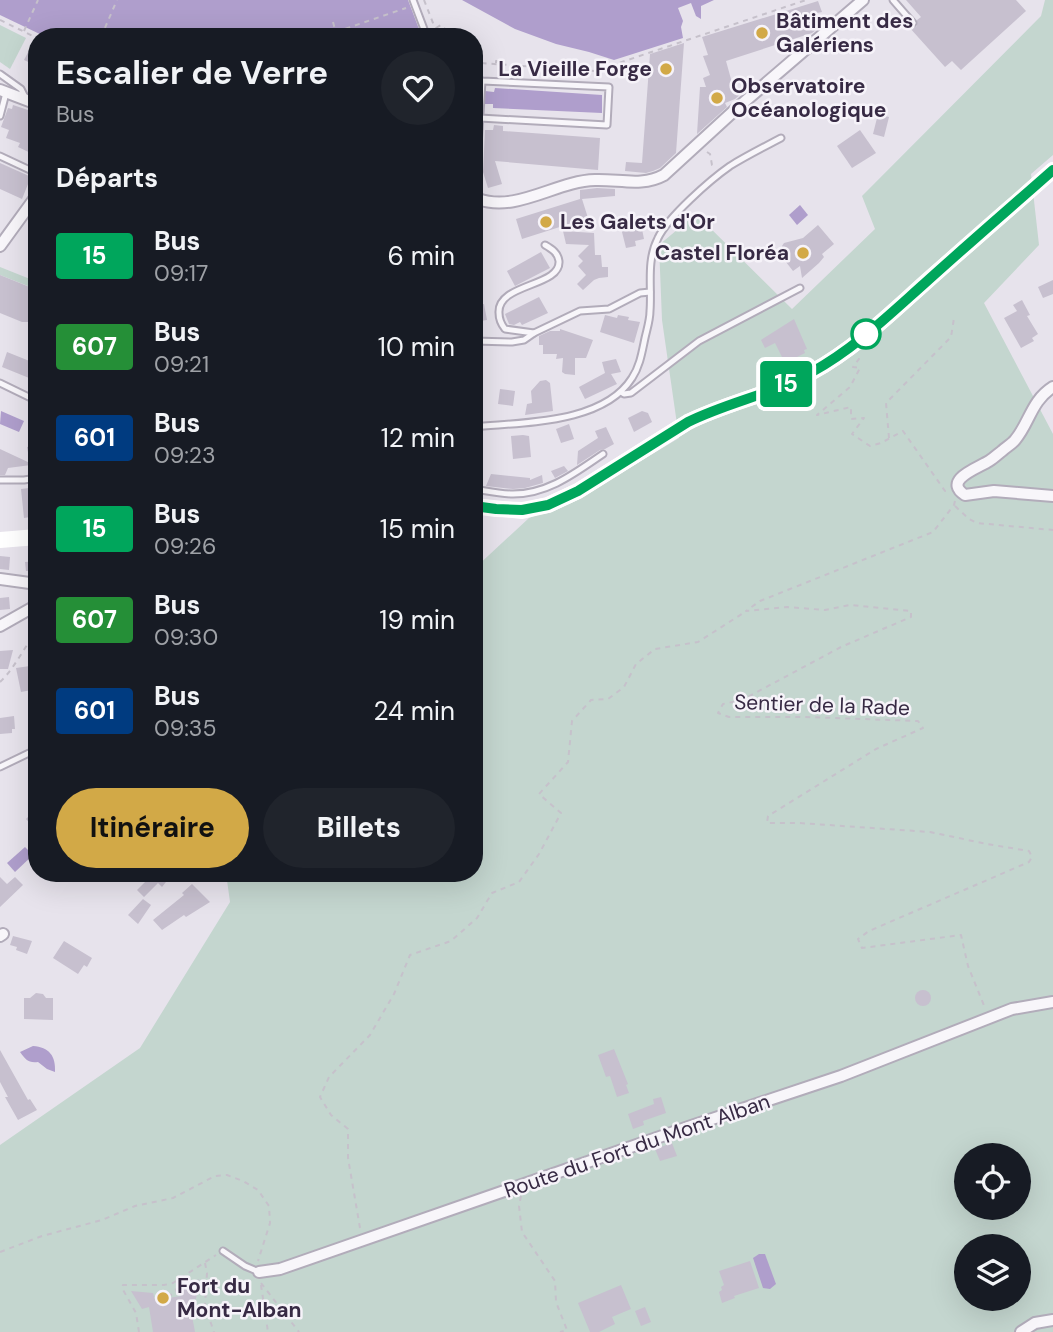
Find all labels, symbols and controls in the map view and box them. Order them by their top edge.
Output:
place label: Bâtiment des Galériens [776,7,913,59]
marker: Bâtiment des Galériens [754,25,770,41]
text: Escalier de Verre [56,51,328,94]
button: heart [381,51,455,125]
place label: La Vieille Forge [498,55,652,83]
marker: La Vieille Forge [658,61,674,77]
place label: Observatoire Océanologique [731,72,886,124]
marker: Observatoire Océanologique [709,90,725,106]
text: Bus [56,99,95,129]
text: Départs [56,161,158,195]
place label: Les Galets d'Or [560,208,715,236]
marker: Les Galets d'Or [538,214,554,230]
text: Bus [154,224,200,258]
text: 6 min [387,239,455,273]
place label: Castel Floréa [655,239,789,267]
text: 15 [83,240,106,271]
marker: Castel Floréa [795,245,811,261]
text: 09:17 [154,258,208,288]
text: Bus [154,315,200,349]
unlabelled marker [851,319,881,349]
text: 10 min [378,330,455,364]
text: 607 [72,331,117,362]
text: 09:21 [154,349,209,379]
line badge: 15 [754,361,818,407]
text: 15 [774,368,798,399]
text: Bus [154,406,200,440]
text: 12 min [381,421,455,455]
text: 601 [74,422,115,453]
text: 09:23 [154,440,216,470]
text: Bus [154,497,200,531]
text: 15 min [380,512,455,546]
text: 15 [83,513,106,544]
text: 09:26 [154,531,217,561]
text: Bus [154,588,200,622]
text: 19 min [379,603,455,637]
text: 607 [72,604,117,635]
text: 09:30 [154,622,218,652]
text: Bus [154,679,200,713]
street label: Sentier de la Rade [734,688,910,722]
text: 24 min [373,694,455,728]
text: 601 [74,695,115,726]
text: 09:35 [154,713,216,743]
button: Itinéraire [56,788,249,868]
button: Billets [263,788,455,868]
street label: Route du Fort du Mont Alban [500,1087,774,1205]
map controls [954,1143,1031,1311]
button: locate [954,1143,1031,1220]
button: layers [954,1234,1031,1311]
place label: Fort du Mont-Alban [177,1272,301,1324]
marker: Fort du Mont-Alban [155,1290,171,1306]

